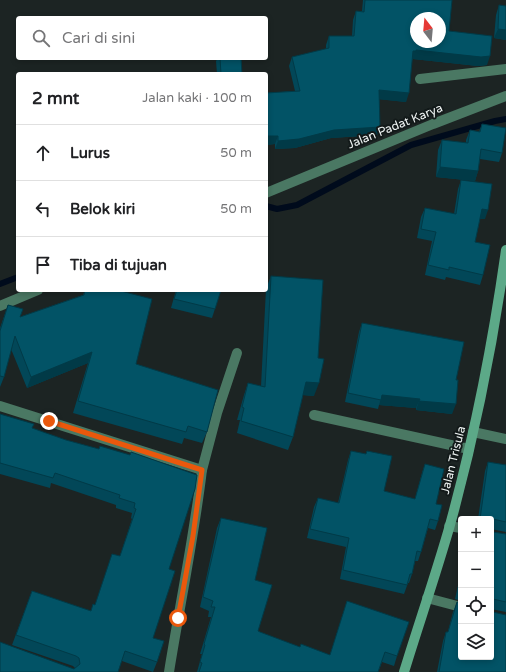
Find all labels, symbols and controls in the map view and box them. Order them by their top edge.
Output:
north arrow [410,12,446,48]
search box [16,16,268,60]
icon: search [30,27,52,49]
text: Cari di sini [62,29,135,47]
text: 2 mnt [32,88,79,109]
text: Jalan kaki · 100 m [142,90,252,106]
street label: Jalan Padat Karya [345,101,445,151]
icon: ahead [32,142,54,164]
text: Lurus [70,144,110,162]
text: 50 m [220,145,252,161]
icon: left [32,198,54,220]
text: Belok kiri [70,200,135,218]
text: 50 m [220,201,252,217]
icon: arrive [32,254,54,276]
text: Tiba di tujuan [70,256,167,274]
route end [40,412,58,430]
street label: Jalan Trisula [438,425,468,495]
map controls [458,516,494,660]
button: + [458,516,494,552]
button: − [458,552,494,588]
button: locate [458,588,494,624]
route start [169,609,187,627]
button: layers [458,624,494,660]

